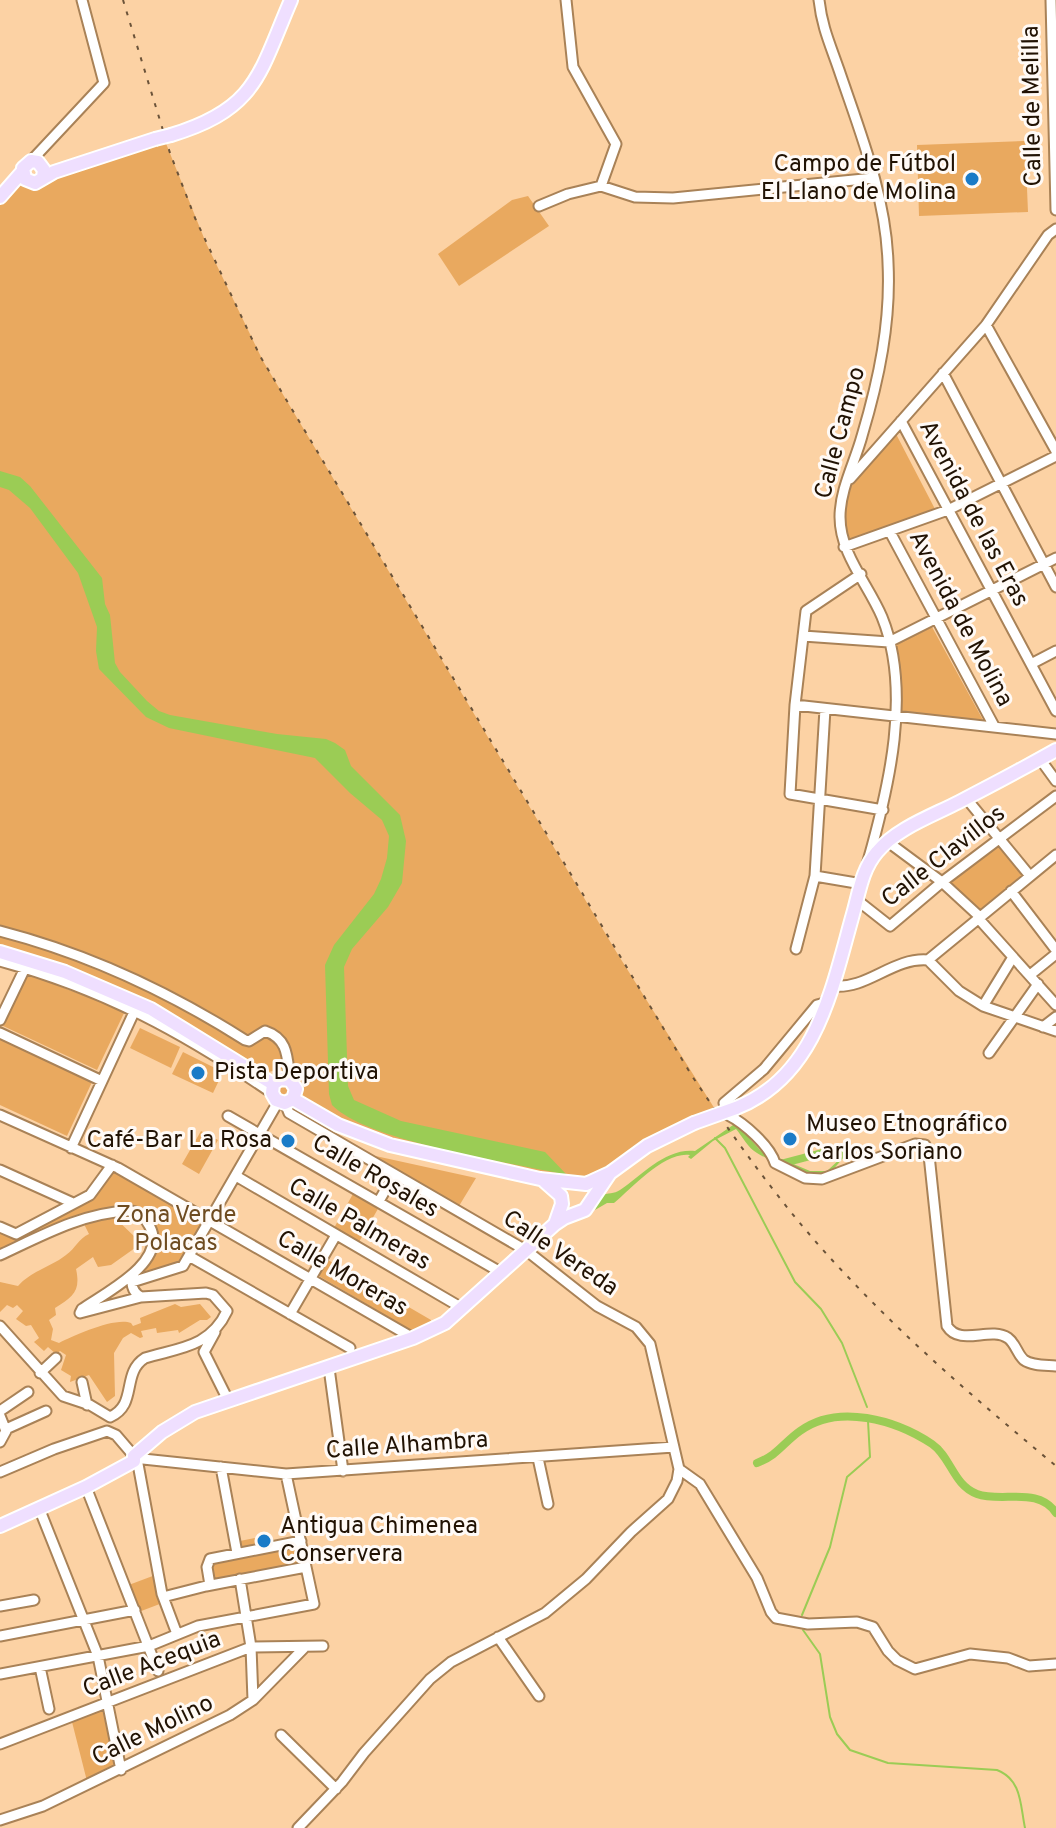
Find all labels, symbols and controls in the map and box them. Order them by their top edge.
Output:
street label: Calle de Melilla [1017,25,1049,187]
place label: Campo de Fútbol El Llano de Molina [761,150,956,208]
marker: Campo de Fútbol El Llano de Molina [963,170,981,188]
street label: Calle Campo [809,364,873,502]
street label: Avenida de las Eras [911,416,1035,612]
street label: Avenida de Molina [901,526,1019,712]
street label: Calle Clavillos [876,799,1012,915]
place label: Pista Deportiva [214,1058,379,1088]
marker: Pista Deportiva [189,1064,207,1082]
place label: Museo Etnográfico Carlos Soriano [806,1110,1008,1168]
place label: Café-Bar La Rosa [87,1126,272,1156]
street label: Calle Rosales [306,1129,444,1225]
marker: Museo Etnográfico Carlos Soriano [781,1130,799,1148]
marker: Café-Bar La Rosa [279,1132,297,1150]
street label: Calle Palmeras [282,1172,436,1278]
park label: Zona Verde Polacas [116,1201,237,1259]
street label: Calle Vereda [496,1204,624,1304]
street label: Calle Moreras [271,1224,413,1324]
street label: Calle Alhambra [325,1425,489,1467]
place label: Antigua Chimenea Conservera [280,1512,478,1570]
marker: Antigua Chimenea Conservera [255,1532,273,1550]
street label: Calle Acequia [79,1625,225,1705]
street label: Calle Molino [87,1689,219,1773]

